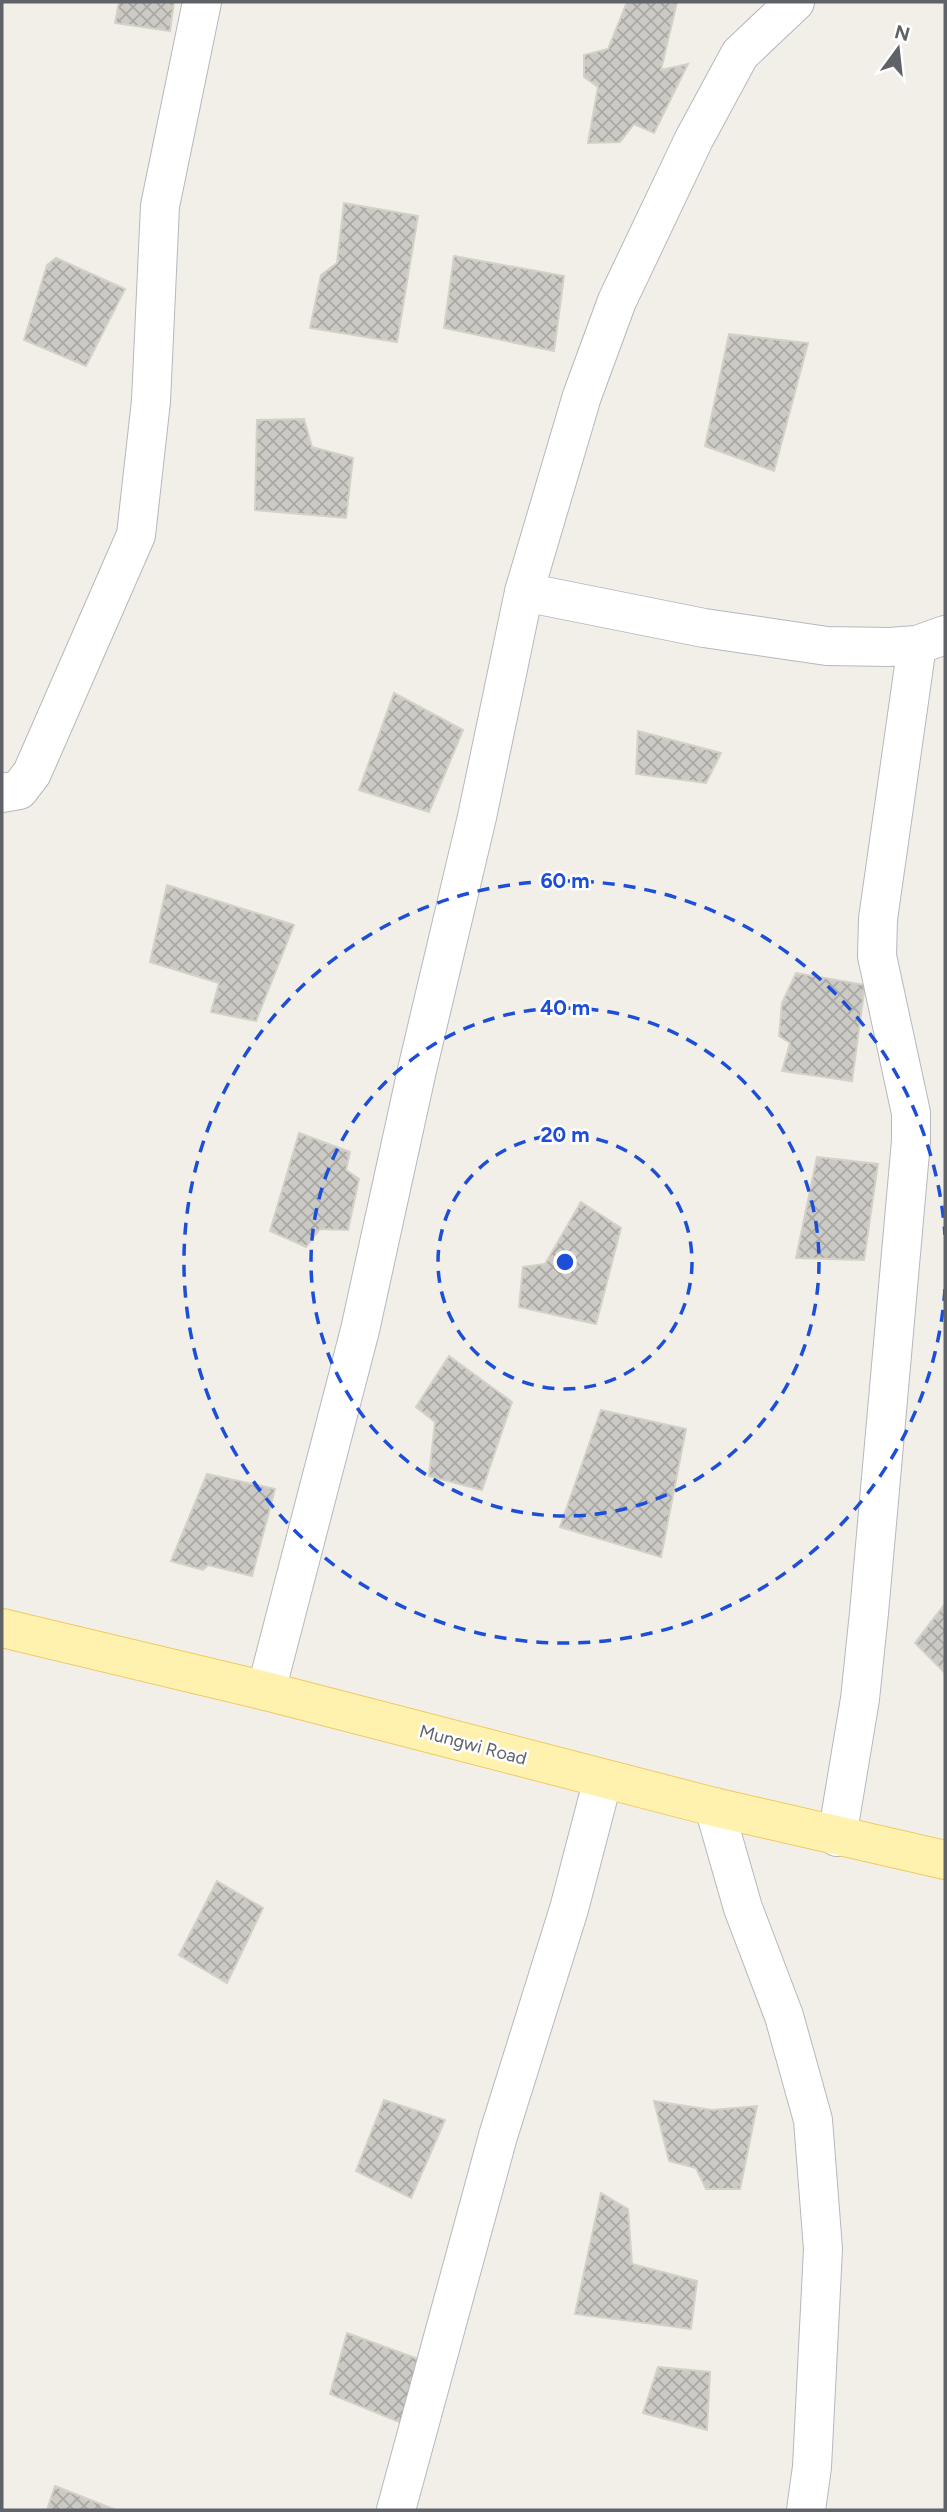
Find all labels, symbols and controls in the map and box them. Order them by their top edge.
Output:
north arrow [863,14,933,84]
text: N [892,20,912,46]
text: 60 m [540,868,590,893]
text: 40 m [540,995,590,1020]
text: 20 m [540,1122,590,1147]
centre of rings [553,1250,577,1274]
street label: Mungwi Road [417,1720,529,1770]

